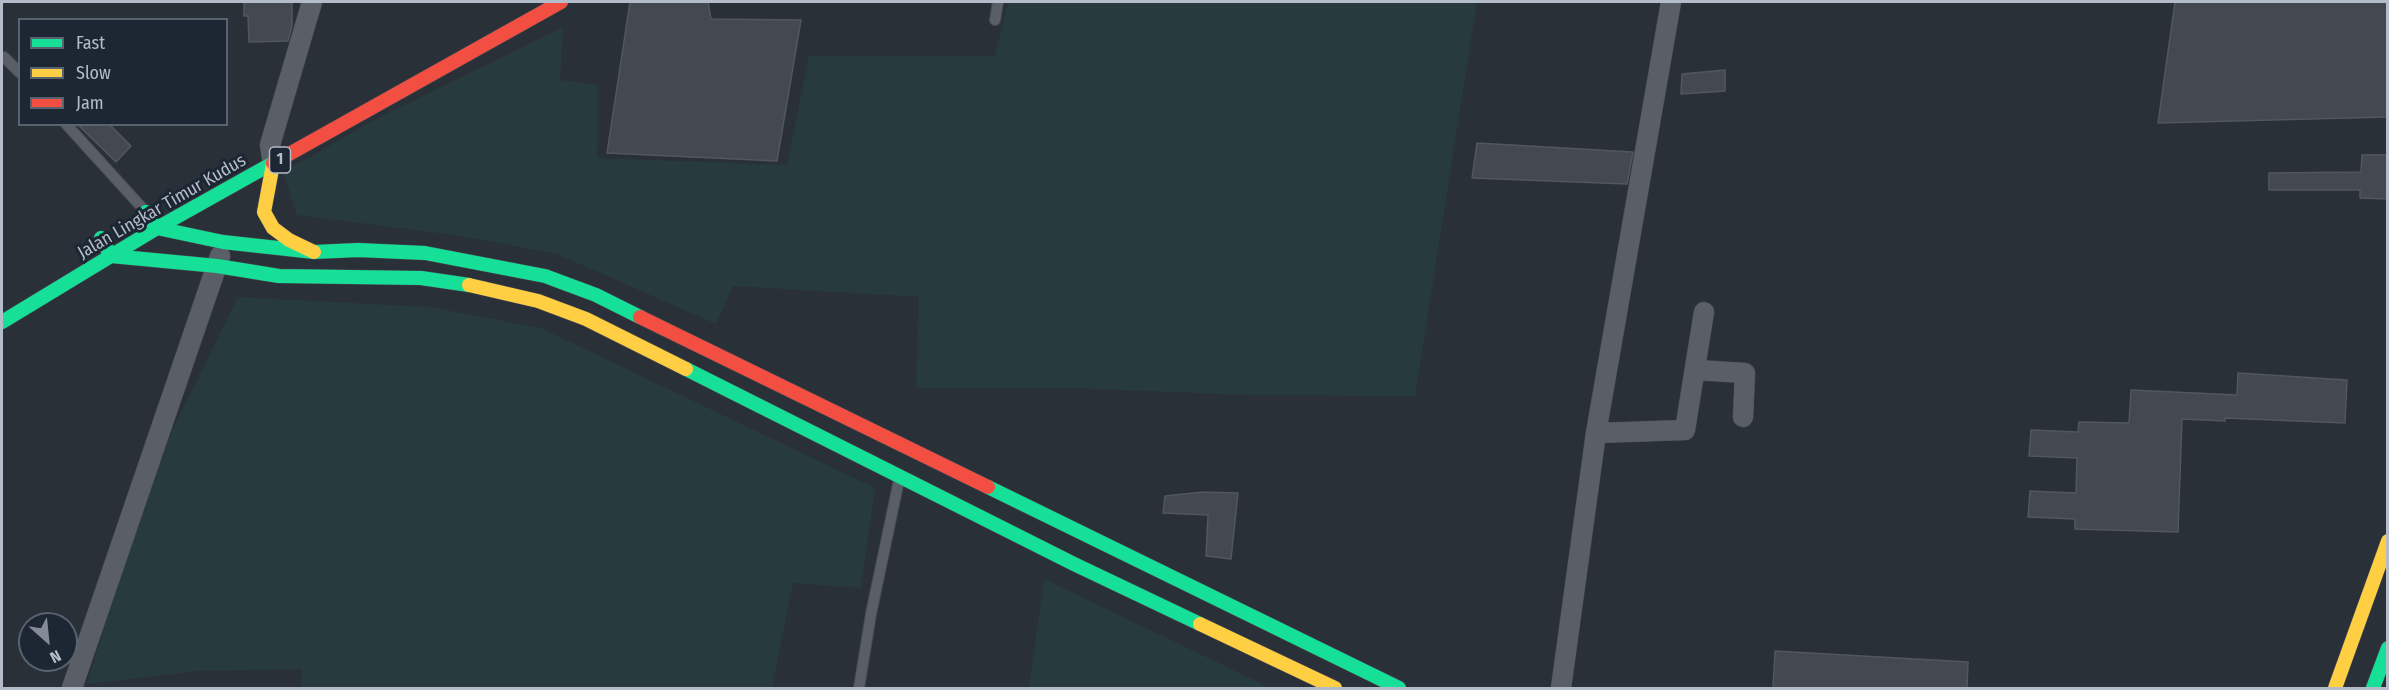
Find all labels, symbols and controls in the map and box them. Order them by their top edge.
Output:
legend [18,18,228,126]
text: Fast [76,32,105,54]
text: Slow [76,62,111,84]
text: Jam [76,92,104,114]
road number: 1 [270,147,290,173]
street label: Jalan Lingkar Timur Kudus [74,150,250,264]
north arrow [18,612,78,672]
text: N [47,646,64,667]

